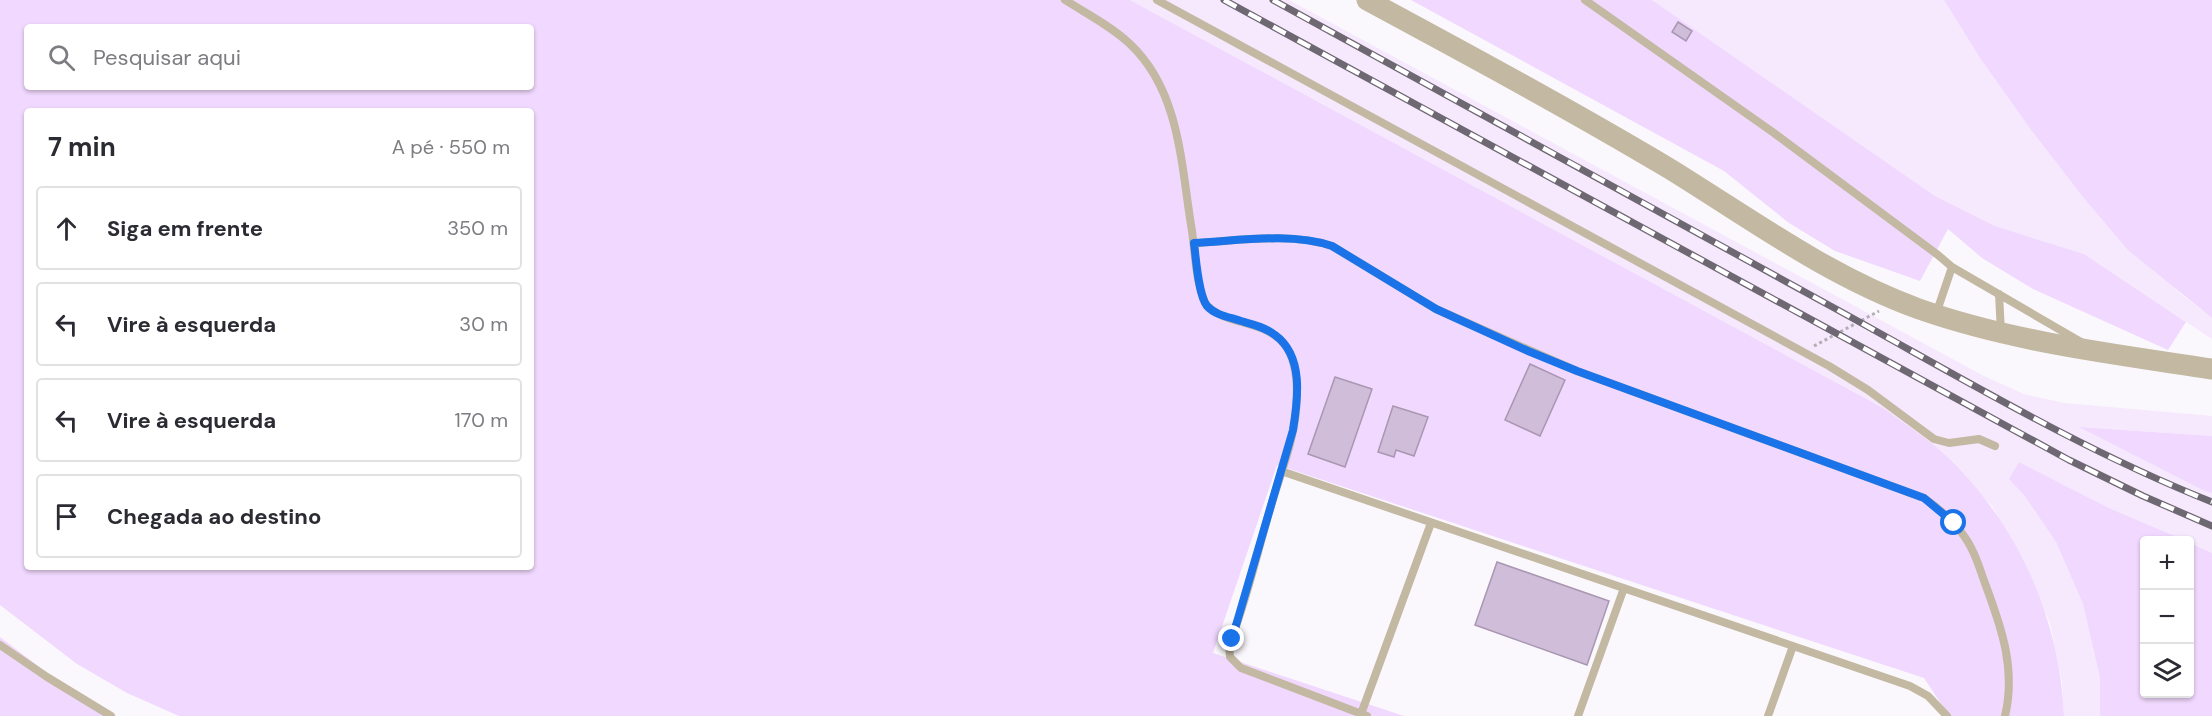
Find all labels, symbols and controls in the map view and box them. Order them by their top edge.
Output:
search box [24,24,534,90]
icon: search [45,41,78,74]
text: Pesquisar aqui [93,43,241,72]
text: 7 min [48,130,116,164]
text: A pé · 550 m [392,134,510,160]
icon: ahead [50,212,83,245]
text: Siga em frente [107,214,263,243]
text: 350 m [447,215,508,241]
icon: left [50,308,83,341]
text: Vire à esquerda [107,310,276,339]
text: 30 m [459,311,508,337]
icon: left [50,404,83,437]
text: Vire à esquerda [107,406,276,435]
text: 170 m [455,407,508,433]
icon: arrive [50,500,83,533]
text: Chegada ao destino [107,502,321,531]
route start [1940,509,1966,535]
map controls [2140,536,2194,698]
button: + [2140,536,2194,590]
button: − [2140,590,2194,644]
route end [1218,625,1244,651]
button: layers [2140,644,2194,698]

